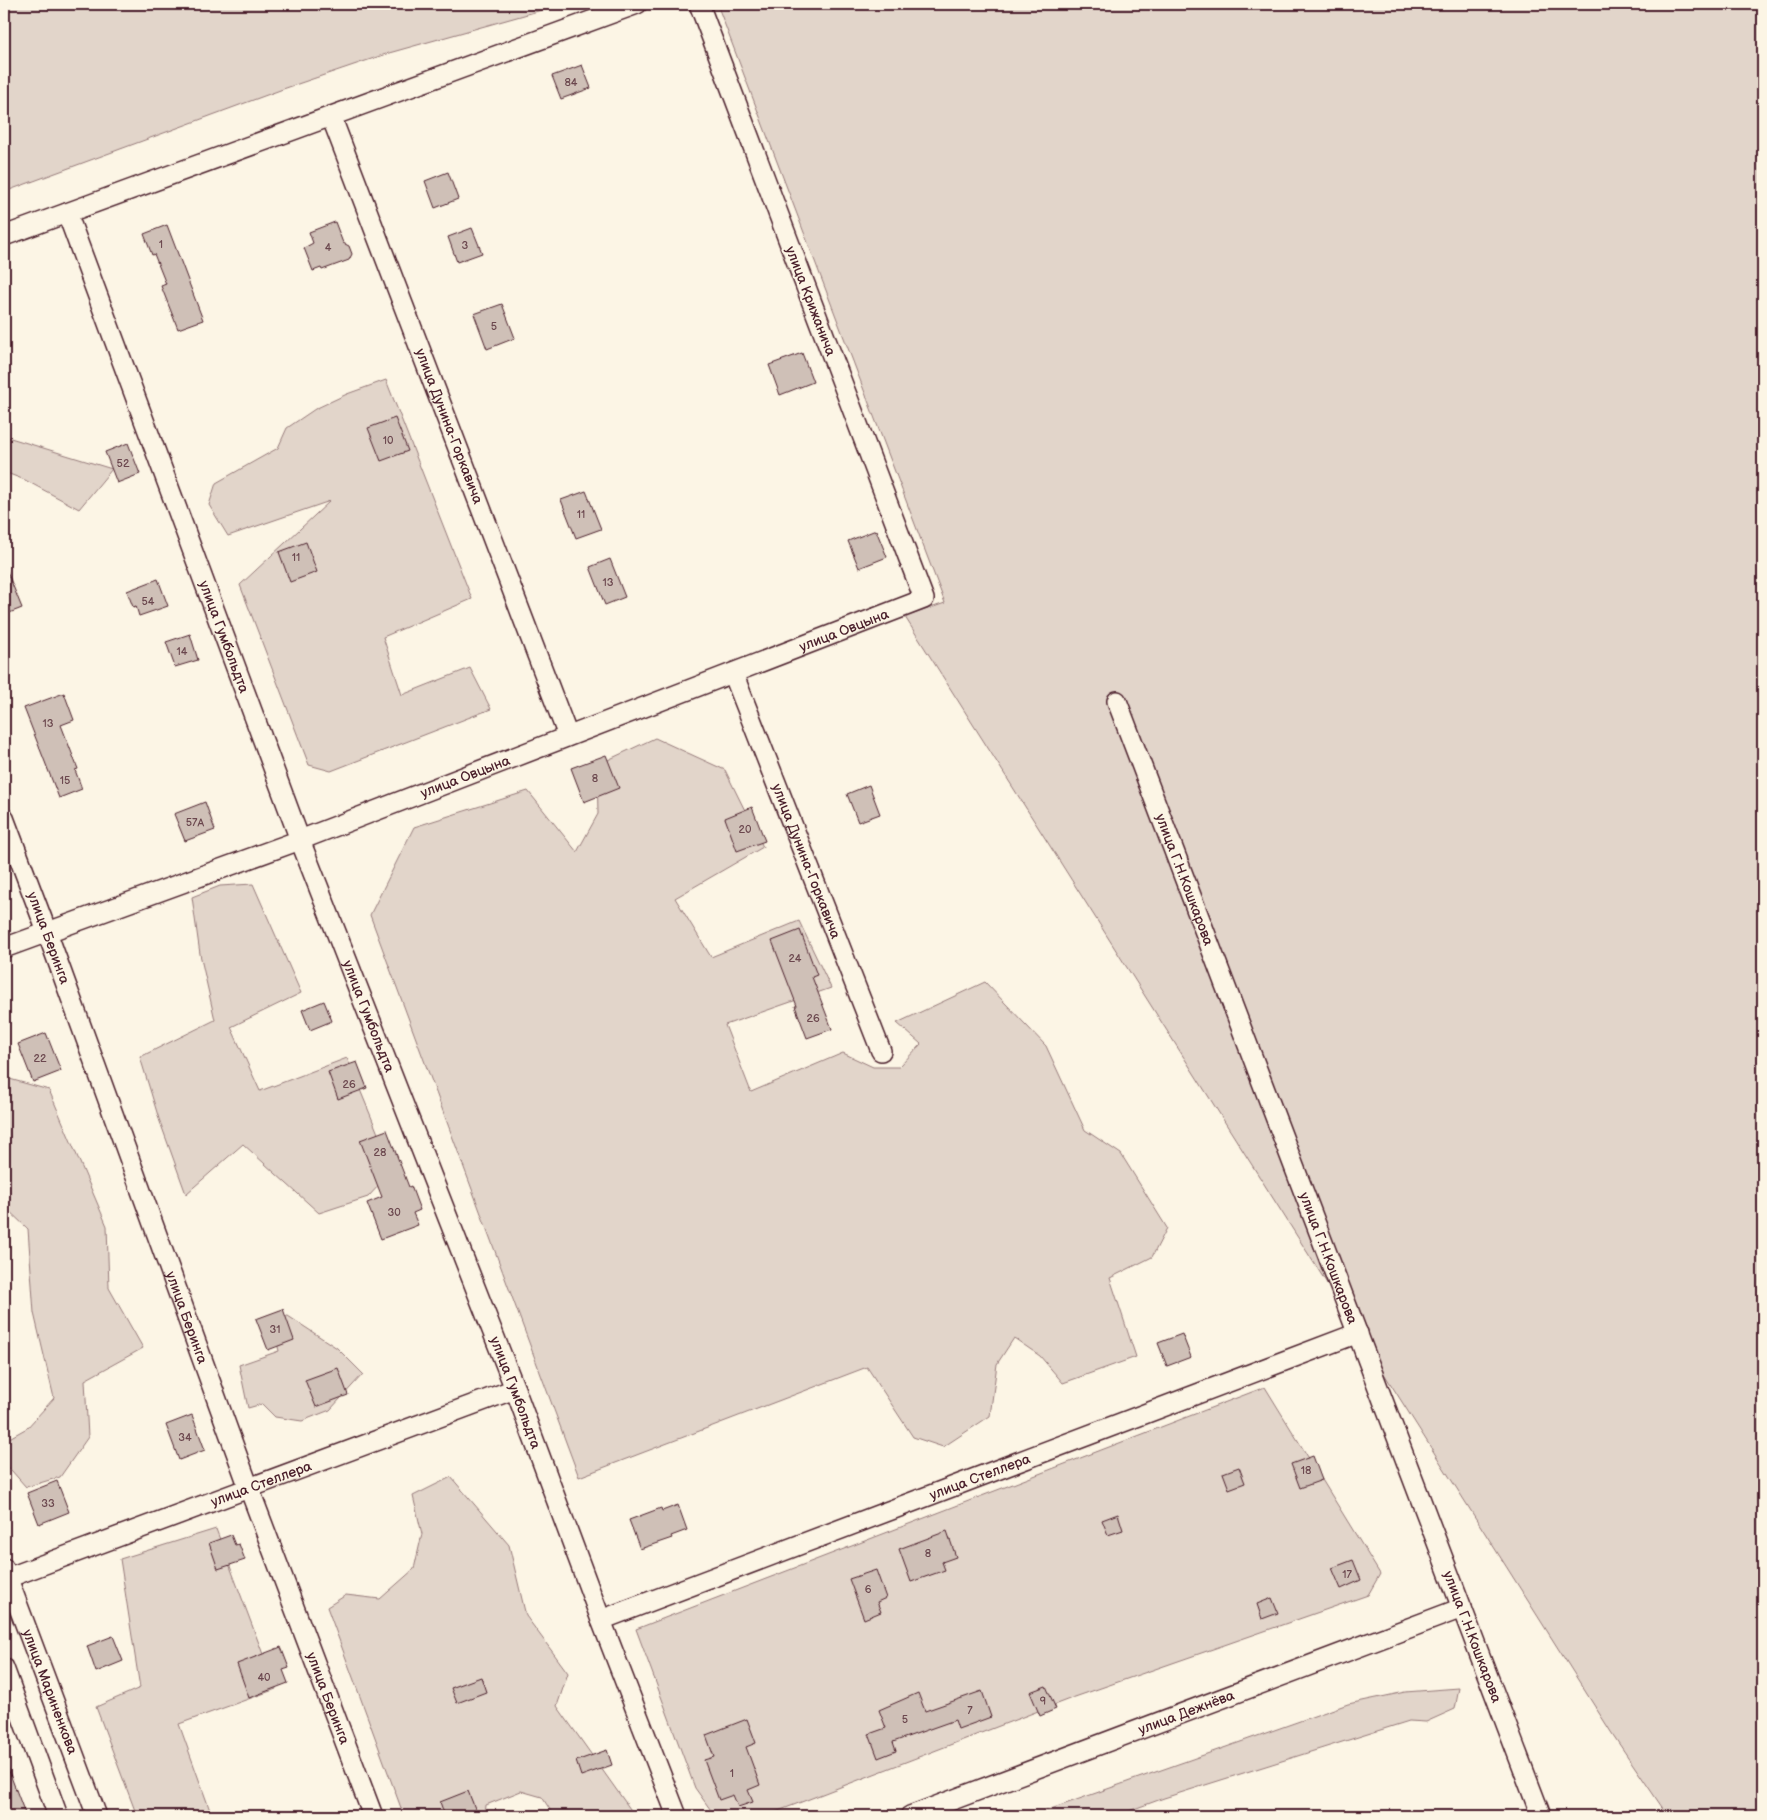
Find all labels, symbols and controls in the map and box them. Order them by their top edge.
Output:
house number: 84 [564,76,578,89]
house number: 1 [159,238,163,251]
house number: 3 [462,239,469,252]
house number: 4 [325,241,332,254]
street label: улица Крижанича [782,244,840,359]
house number: 5 [491,320,497,333]
street label: улица Дунина-Горкавича [412,346,487,507]
house number: 10 [383,434,394,447]
house number: 52 [117,457,130,470]
house number: 11 [577,508,585,521]
house number: 11 [292,551,300,564]
house number: 13 [602,576,614,589]
street label: улица Гумбольдта [195,578,253,696]
house number: 54 [141,595,155,608]
street label: улица Овцына [797,605,892,655]
house number: 14 [177,645,188,658]
house number: 13 [42,717,54,730]
street label: улица Овцына [418,752,513,802]
house number: 8 [592,772,598,785]
house number: 15 [60,774,70,787]
street label: улица Дунина-Горкавича [768,781,844,942]
street label: улица Г.Н.Кошкарова [1152,811,1217,949]
house number: 57А [186,816,205,829]
house number: 20 [739,823,752,836]
street label: улица Беринга [24,890,73,987]
house number: 24 [788,952,802,965]
street label: улица Гумбольдта [339,958,398,1075]
house number: 26 [806,1012,820,1025]
house number: 22 [34,1052,47,1065]
house number: 26 [342,1078,356,1091]
house number: 28 [374,1146,386,1159]
street label: улица Г.Н.Кошкарова [1296,1190,1361,1327]
house number: 30 [387,1206,401,1219]
street label: улица Беринга [162,1269,211,1367]
house number: 31 [269,1323,281,1336]
street label: улица Гумбольдта [486,1334,545,1452]
house number: 34 [178,1431,192,1444]
street label: улица Стеллера [927,1450,1033,1504]
street label: улица Стеллера [208,1457,315,1510]
house number: 18 [1301,1464,1311,1477]
house number: 33 [41,1497,55,1510]
house number: 8 [925,1547,931,1560]
house number: 17 [1342,1568,1352,1581]
street label: улица Г.Н.Кошкарова [1440,1569,1505,1706]
house number: 6 [865,1583,872,1596]
street label: улица Мариненкова [19,1627,81,1757]
street label: улица Беринга [303,1650,353,1747]
house number: 40 [257,1671,271,1684]
street label: улица Дежнёва [1136,1686,1237,1738]
house number: 9 [1040,1695,1046,1708]
house number: 7 [967,1704,973,1717]
house number: 5 [902,1713,908,1726]
house number: 1 [730,1767,734,1780]

